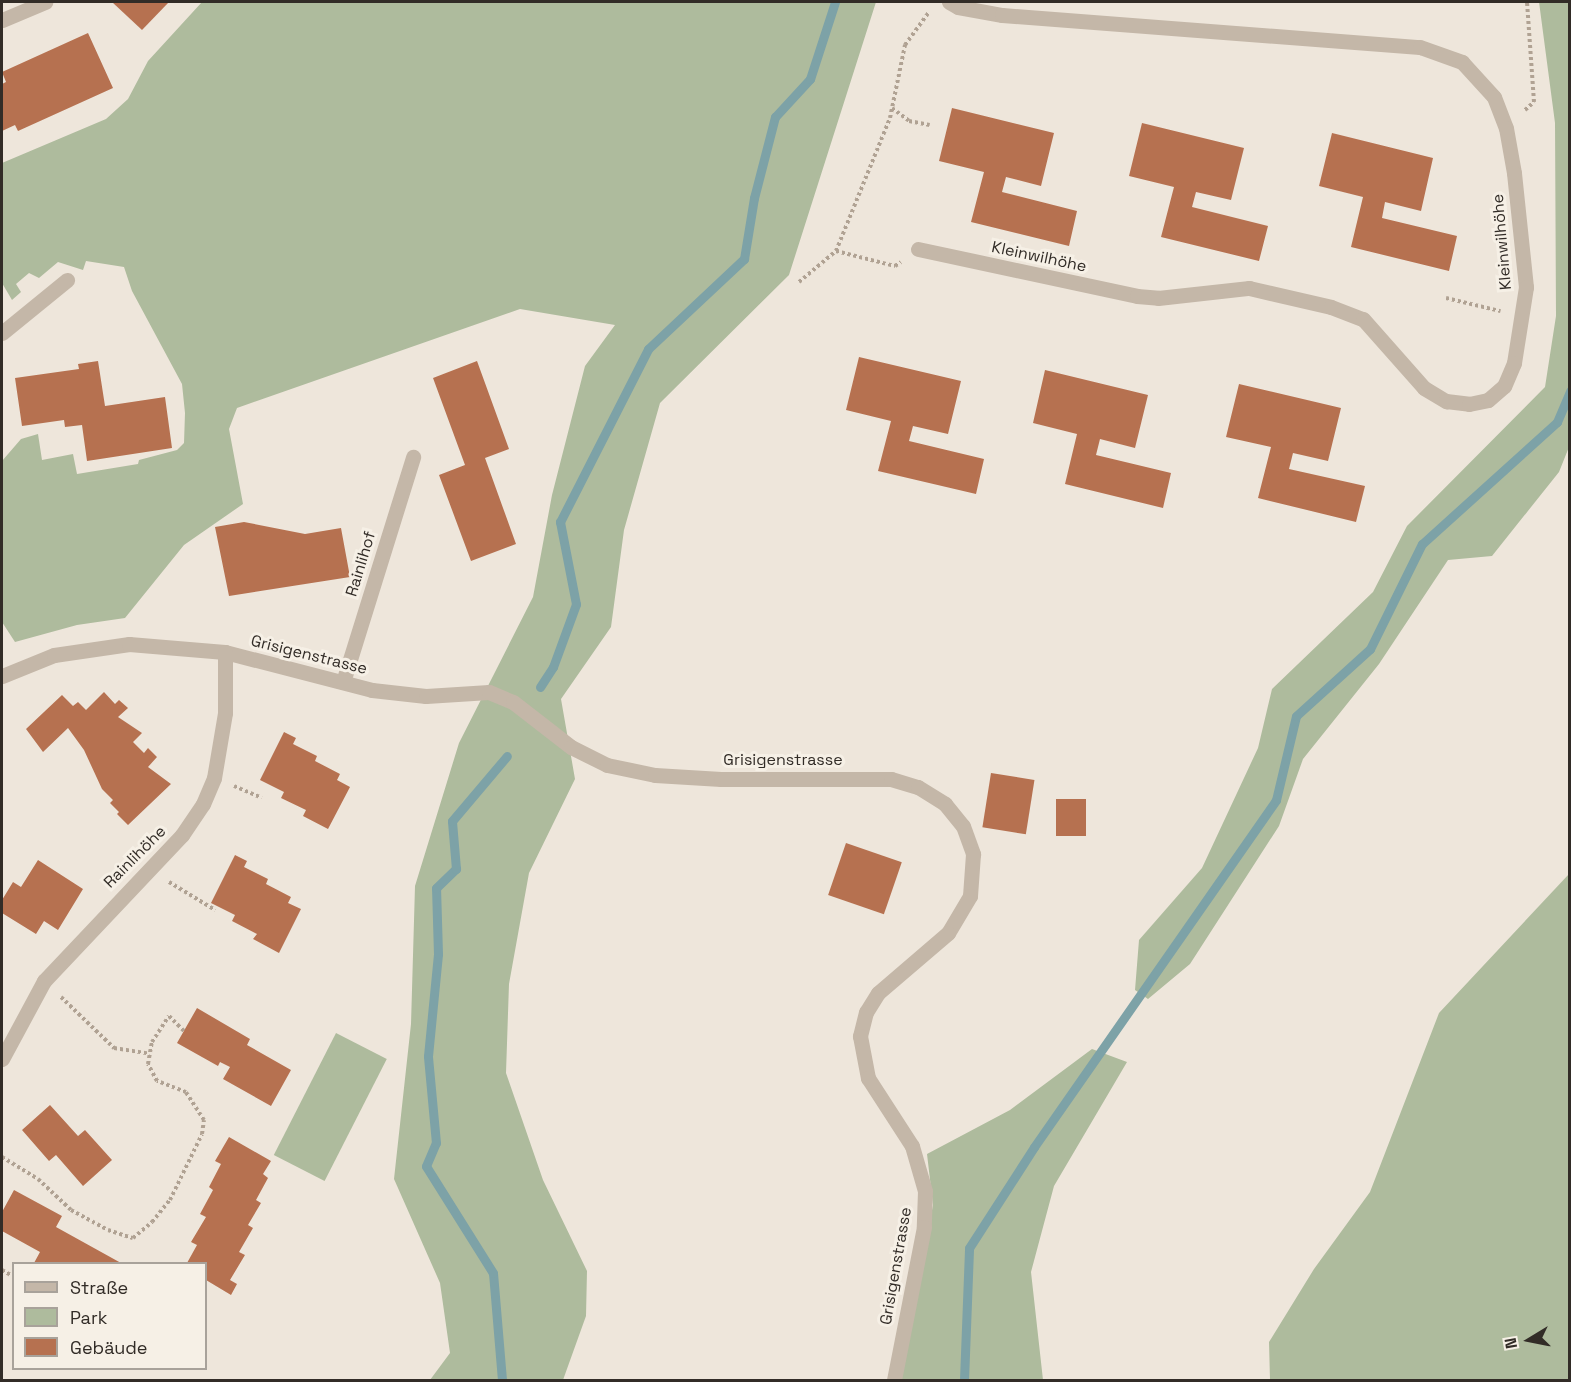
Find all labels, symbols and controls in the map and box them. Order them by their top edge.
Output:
street label: Kleinwilhöhe [1488,193,1516,291]
street label: Kleinwilhöhe [990,238,1088,276]
street label: Rainlihof [342,529,380,599]
street label: Grisigenstrasse [249,631,369,679]
street label: Grisigenstrasse [723,750,843,770]
street label: Rainlihöhe [100,822,170,892]
street label: Grisigenstrasse [876,1206,916,1326]
legend [12,1262,207,1370]
text: Straße [70,1276,128,1299]
text: Park [70,1306,107,1329]
north arrow [1499,1310,1559,1370]
text: Gebäude [70,1336,148,1359]
text: N [1500,1336,1522,1350]

